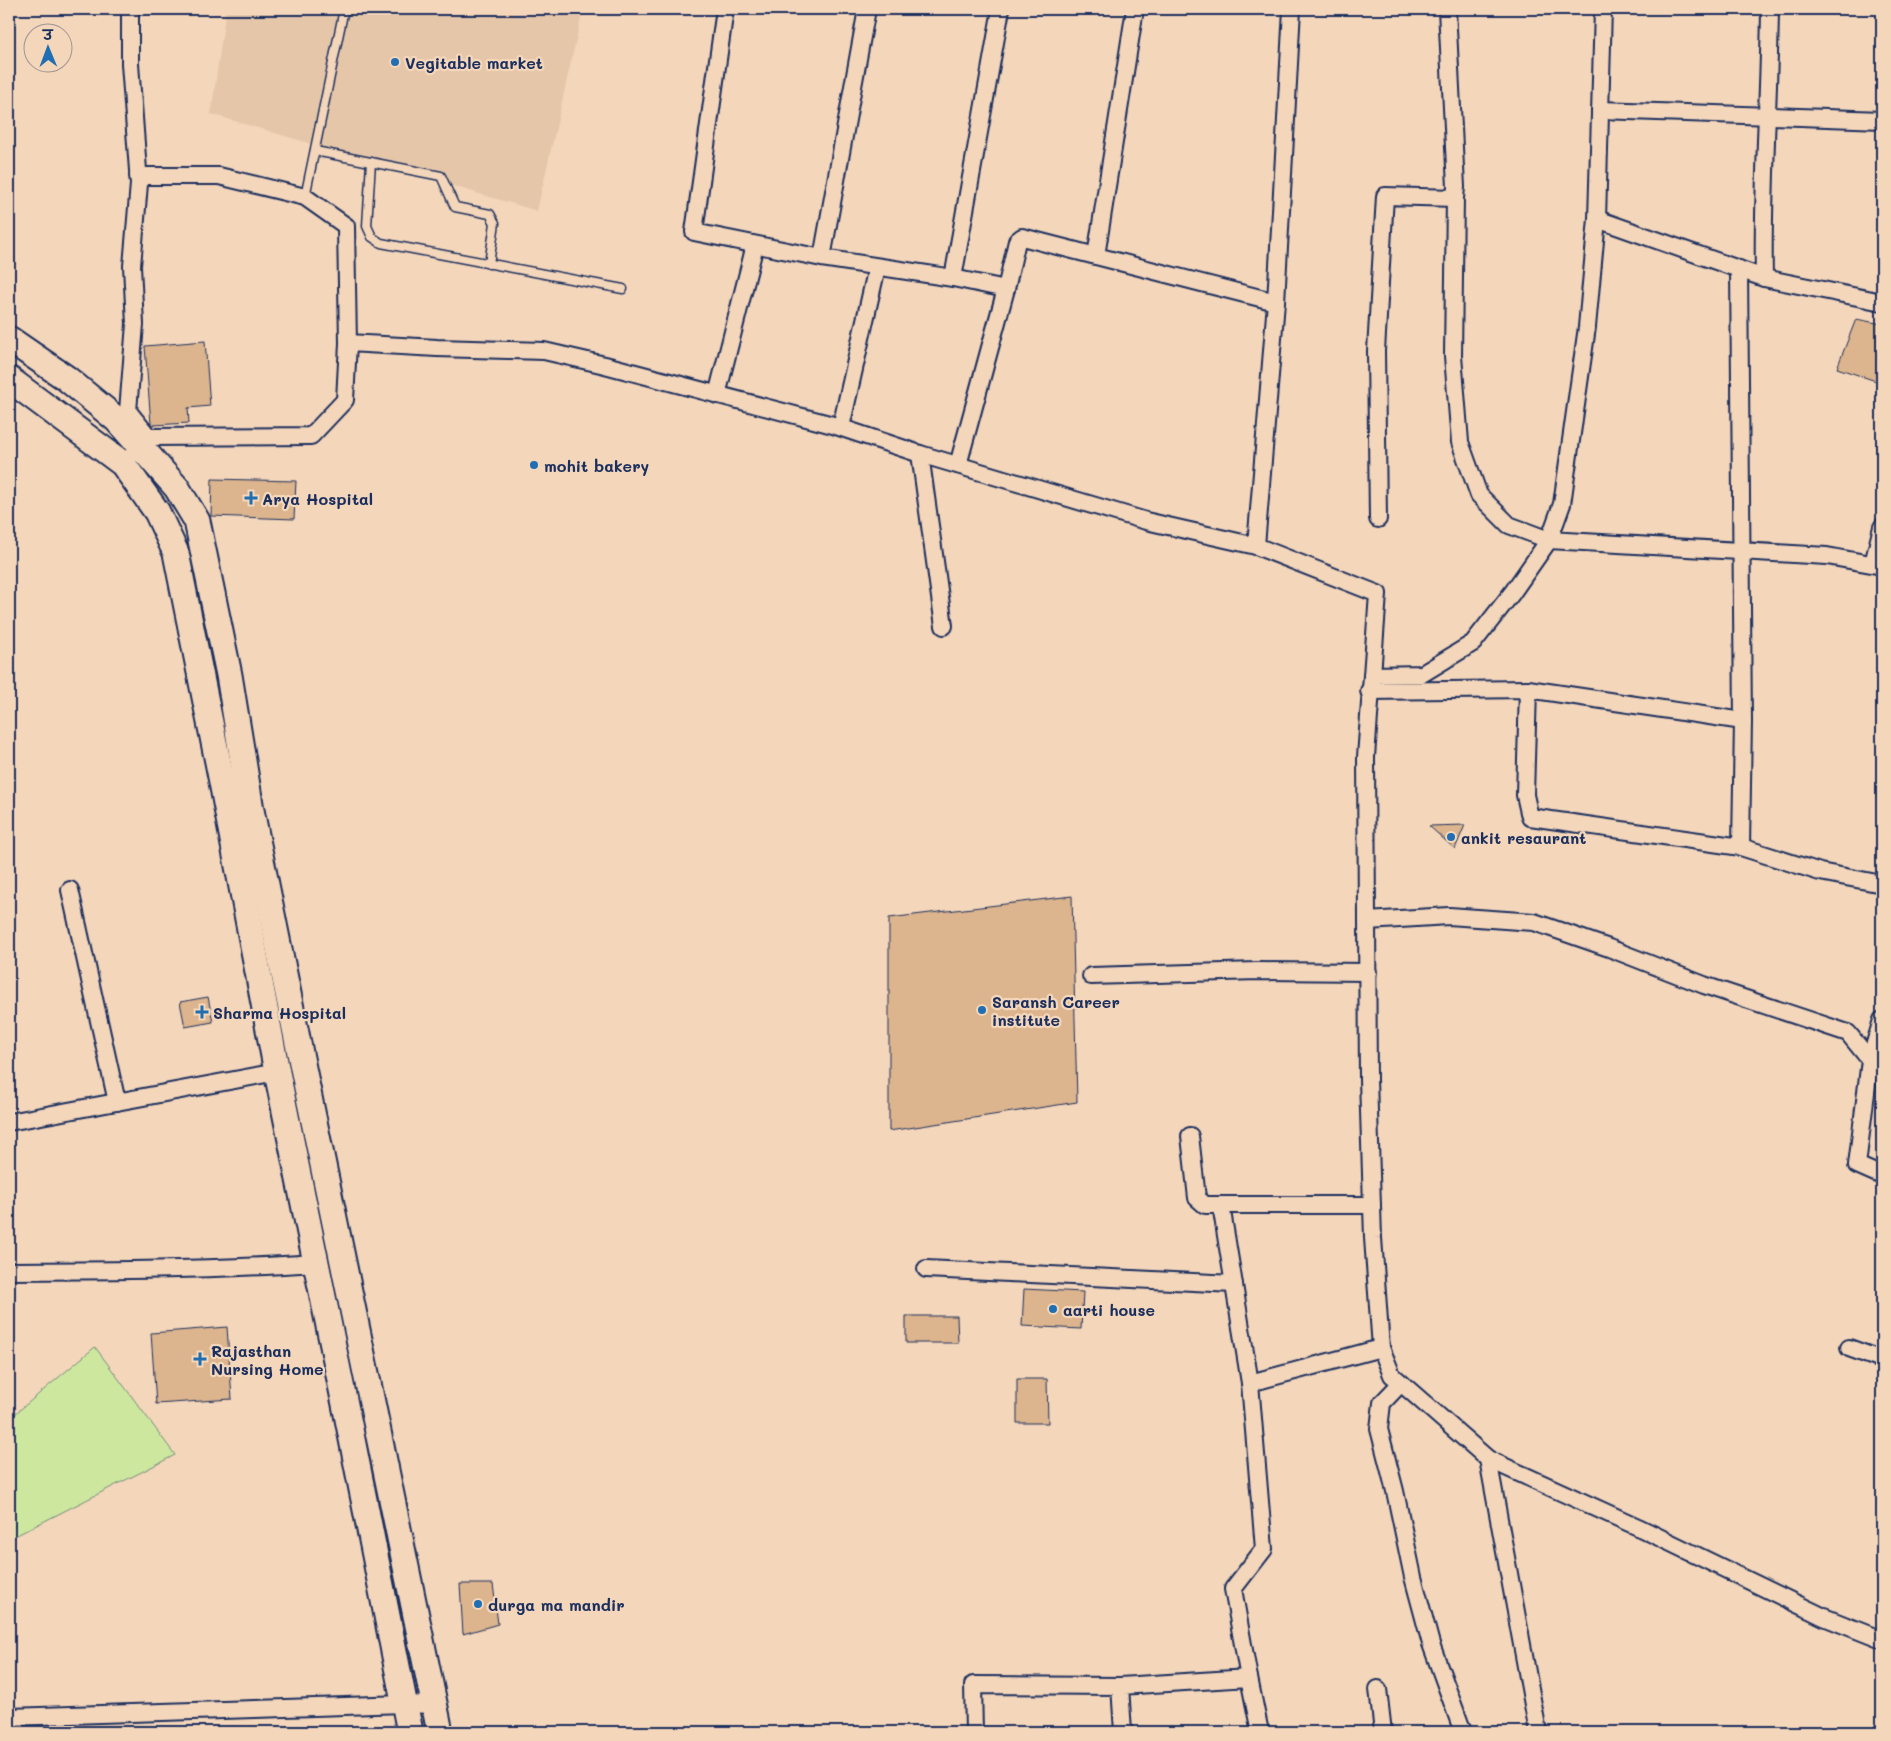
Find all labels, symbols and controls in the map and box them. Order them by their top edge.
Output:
north arrow [22,22,72,72]
text: उ [41,25,54,44]
place label: Vegitable market [405,52,543,73]
marker: Vegitable market [389,56,401,68]
place label: mohit bakery [544,455,649,476]
marker: mohit bakery [528,459,540,471]
place label: Arya Hospital [262,488,373,509]
marker: Arya Hospital [244,491,258,505]
place label: ankit resaurant [1461,827,1586,848]
marker: ankit resaurant [1445,831,1457,843]
place label: Saransh Career institute [992,991,1120,1030]
place label: Sharma Hospital [213,1002,346,1023]
marker: Saransh Career institute [976,1004,988,1016]
marker: Sharma Hospital [195,1005,209,1019]
place label: aarti house [1063,1299,1155,1320]
marker: aarti house [1047,1303,1059,1315]
place label: Rajasthan Nursing Home [211,1340,323,1379]
marker: Rajasthan Nursing Home [193,1352,207,1366]
place label: durga ma mandir [488,1594,625,1615]
marker: durga ma mandir [472,1598,484,1610]

